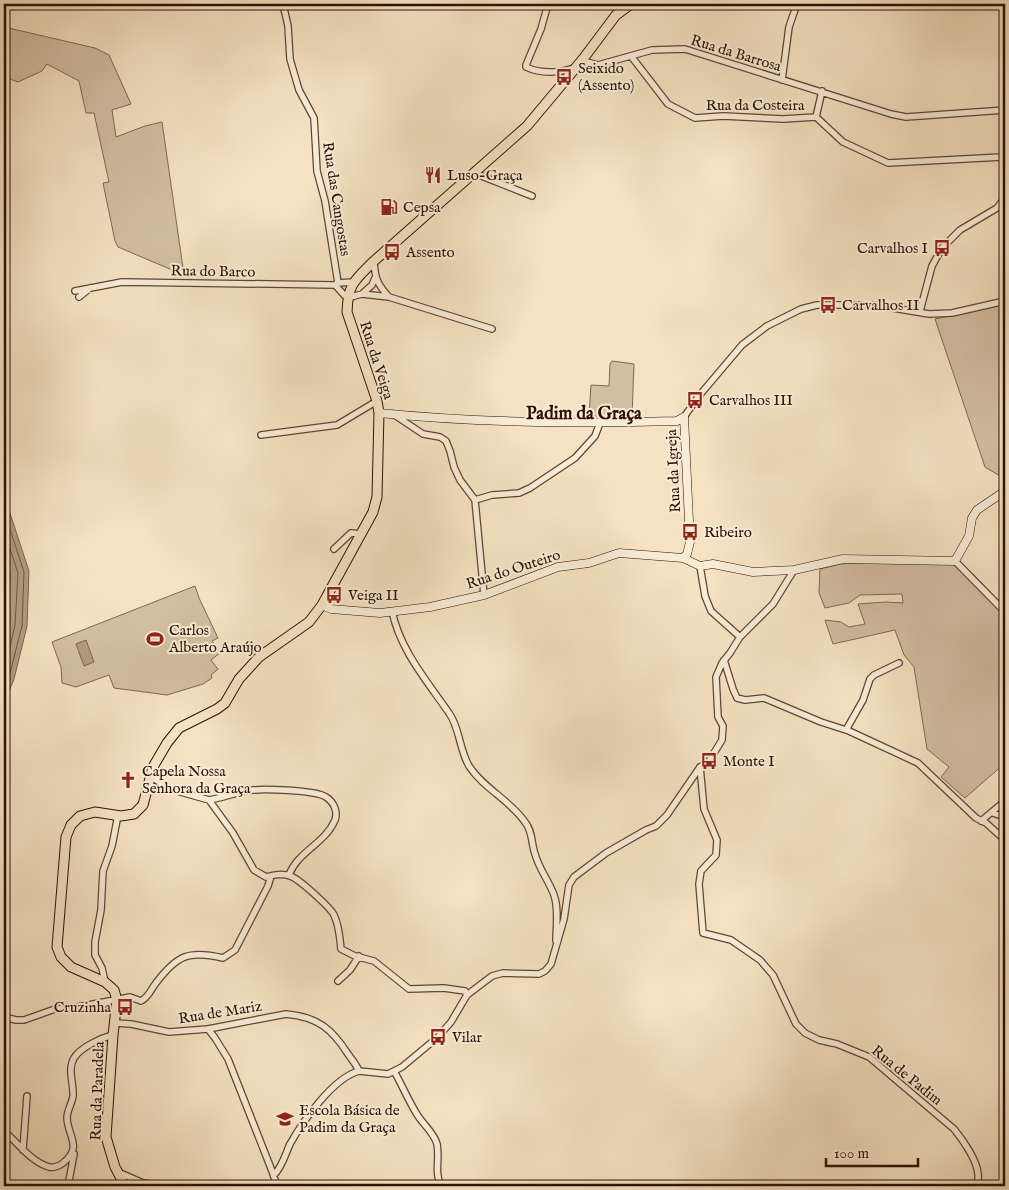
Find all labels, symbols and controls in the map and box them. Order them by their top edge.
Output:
street label: Rua da Barrosa [688,31,784,76]
place label: Seixido (Assento) [578,59,635,95]
bus stop icon: Seixido (Assento) [554,67,574,87]
street label: Rua da Costeira [706,96,805,115]
street label: Rua das Cangostas [318,141,355,258]
restaurant icon: Luso-Graça [423,165,443,185]
place label: Luso-Graça [447,166,523,185]
fuel station icon: Cepsa [379,197,399,217]
place label: Cepsa [403,198,441,217]
bus stop icon: Carvalhos I [932,238,952,258]
place label: Carvalhos I [857,239,929,258]
bus stop icon: Assento [382,242,402,262]
place label: Assento [405,243,455,262]
street label: Rua do Barco [170,261,255,282]
bus stop icon: Carvalhos II [818,295,838,315]
place label: Carvalhos II [842,296,920,315]
street label: Rua da Veiga [355,319,398,402]
bus stop icon: Carvalhos III [685,390,705,410]
place label: Carvalhos III [709,391,793,410]
district label: Padim da Graça [526,403,643,426]
street label: Rua da Igreja [662,428,685,513]
bus stop icon: Ribeiro [680,522,700,542]
place label: Ribeiro [704,523,752,542]
street label: Rua do Outeiro [464,545,563,594]
bus stop icon: Veiga II [324,585,344,605]
place label: Veiga II [347,586,399,605]
place label: Carlos Alberto Araújo [168,621,262,657]
sports icon: Carlos Alberto Araújo [145,629,165,649]
bus stop icon: Monte I [699,751,719,771]
place label: Monte I [723,752,775,771]
place label: Capela Nossa Senhora da Graça [142,762,251,798]
church icon: Capela Nossa Senhora da Graça [118,770,138,790]
bus stop icon: Cruzinha [115,997,135,1017]
street label: Rua de Mariz [177,997,263,1028]
place label: Cruzinha [54,998,112,1017]
bus stop icon: Vilar [428,1027,448,1047]
place label: Vilar [451,1028,482,1047]
street label: Rua da Paradela [86,1041,109,1141]
street label: Rua de Padim [867,1041,946,1110]
place label: Escola Básica de Padim da Graça [299,1101,400,1137]
school or university icon: Escola Básica de Padim da Graça [275,1109,295,1129]
scale bar [826,1135,919,1167]
text: 100 m [834,1144,870,1163]

